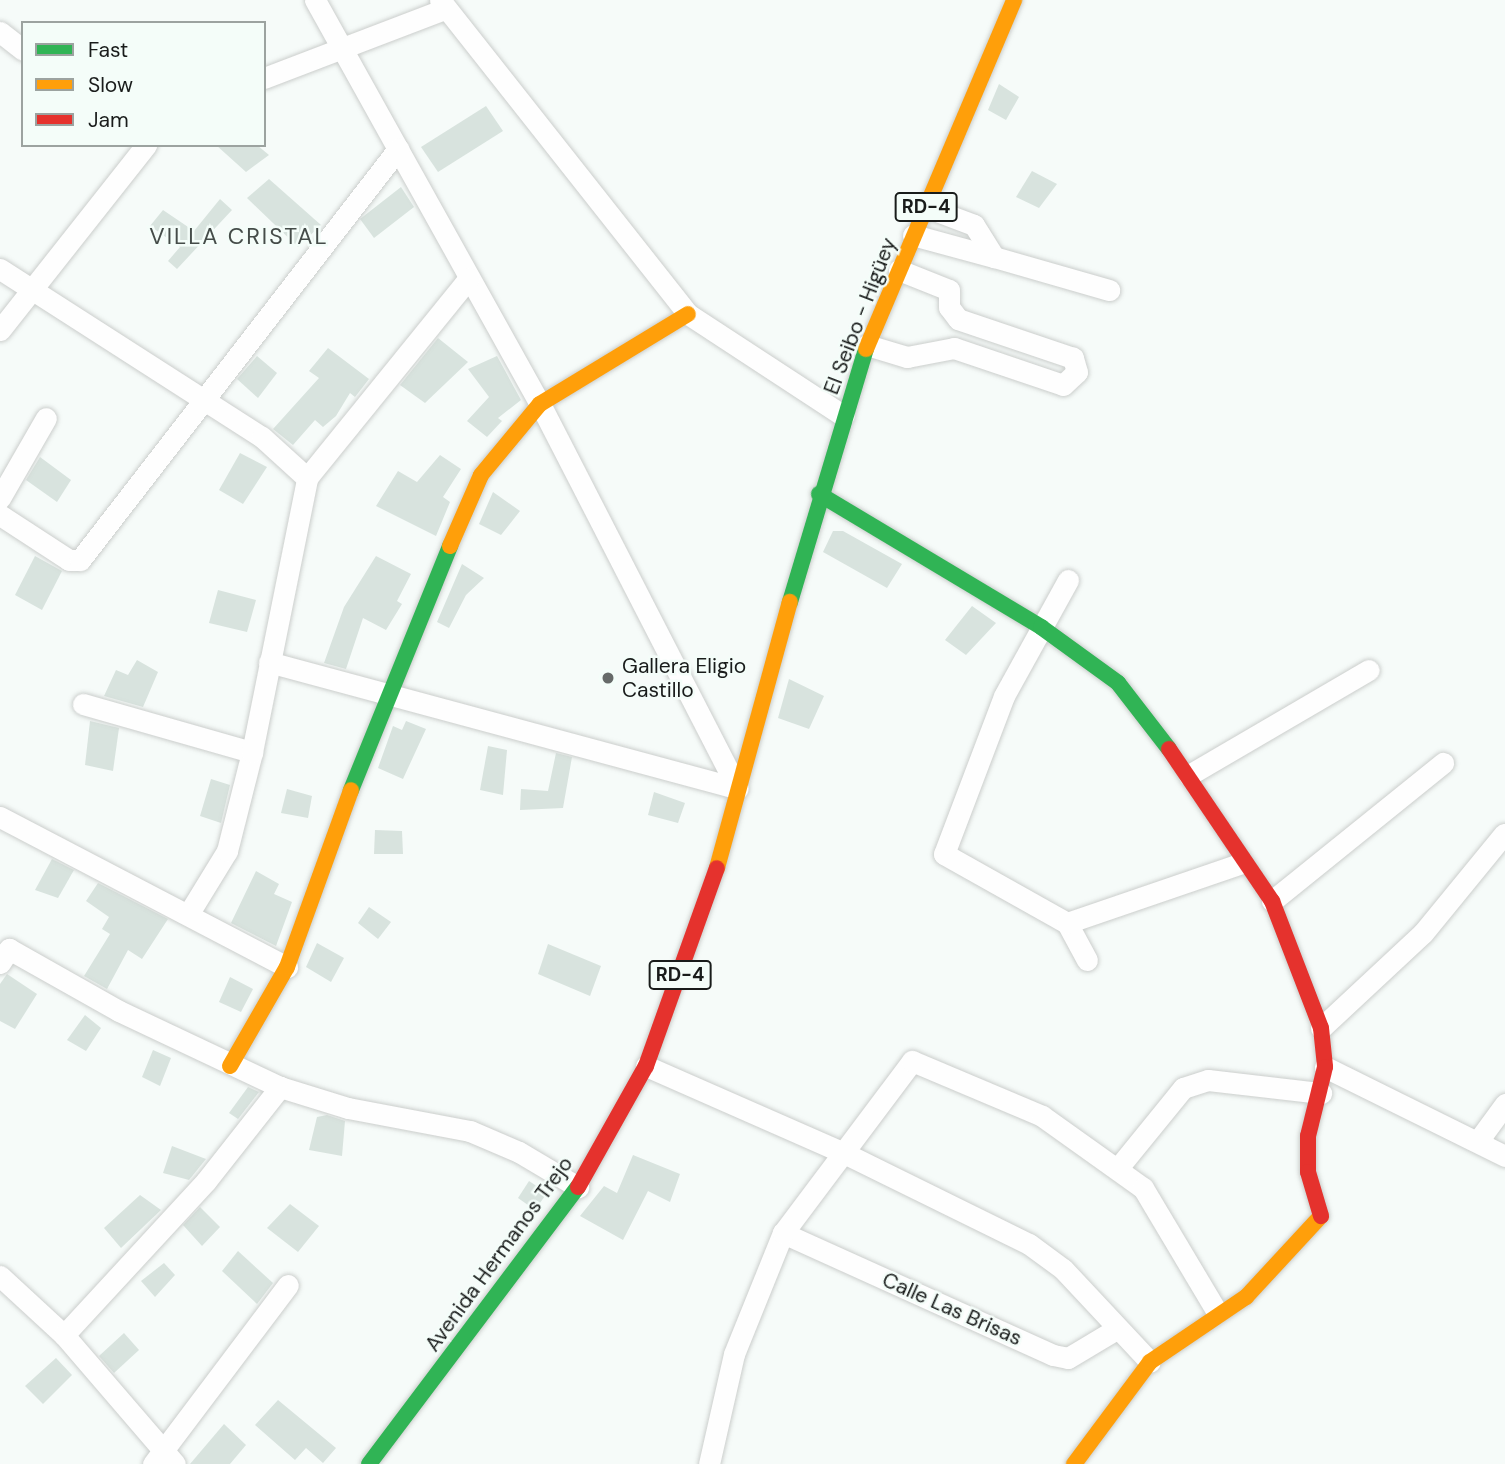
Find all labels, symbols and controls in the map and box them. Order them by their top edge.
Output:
legend [21,21,266,147]
text: Fast [88,36,128,64]
text: Slow [88,71,133,99]
text: Jam [88,106,129,134]
road number: RD-4 [894,192,958,223]
district label: VILLA CRISTAL [151,222,327,250]
street label: El Seibo - Higüey [819,234,901,398]
place label: Gallera Eligio Castillo [622,653,746,703]
marker: Gallera Eligio Castillo [600,670,616,686]
road number: RD-4 [648,959,712,990]
street label: Avenida Hermanos Trejo [420,1152,578,1356]
street label: Calle Las Brisas [878,1267,1026,1351]

